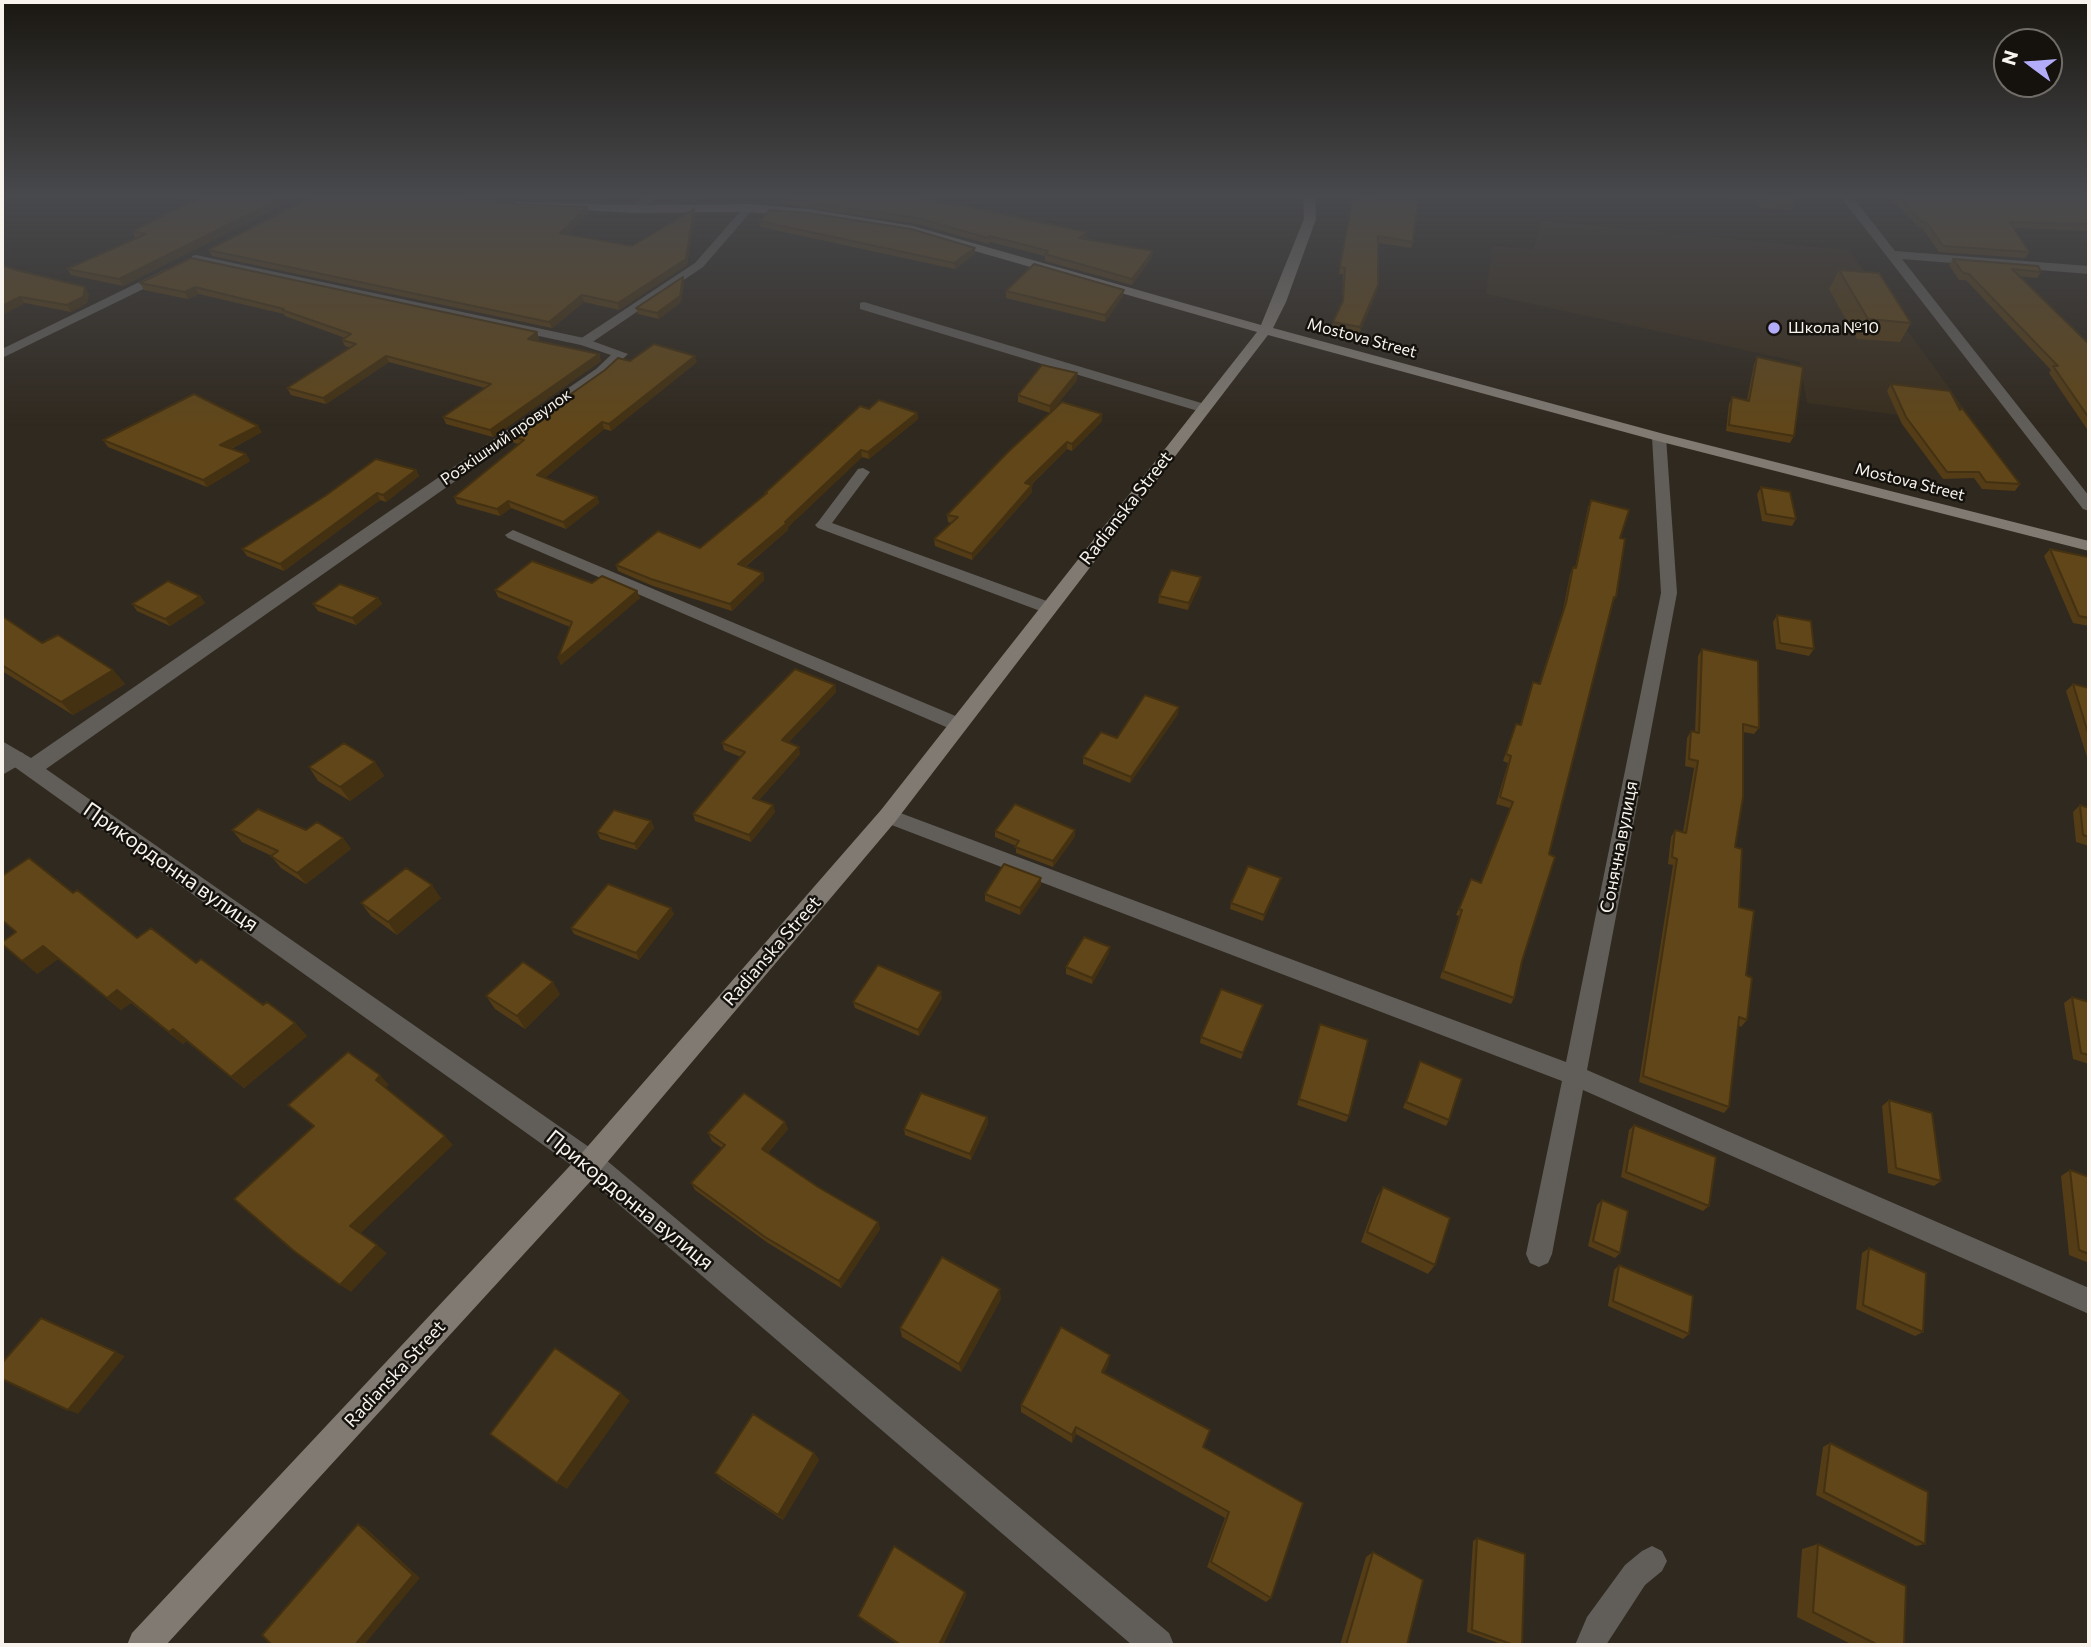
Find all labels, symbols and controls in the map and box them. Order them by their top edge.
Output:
north arrow [1993,28,2063,98]
text: N [1996,48,2022,68]
street label: Mostova Street [1305,314,1419,362]
place label: Школа №10 [1788,318,1879,338]
marker: Школа №10 [1766,320,1782,336]
street label: Розкішний провулок [437,385,575,489]
street label: Radianska Street [1075,447,1177,569]
street label: Mostova Street [1853,459,1967,505]
street label: Сонячна вулиця [1596,779,1642,915]
street label: Прикордонна вулиця [79,797,263,937]
street label: Radianska Street [719,892,825,1010]
street label: Прикордонна вулиця [541,1125,719,1275]
street label: Radianska Street [340,1316,450,1432]

